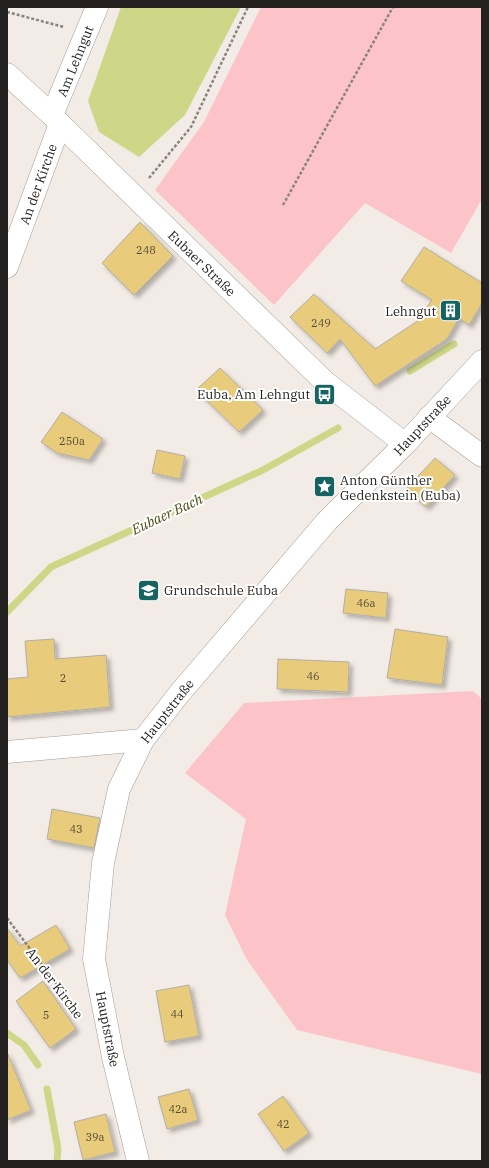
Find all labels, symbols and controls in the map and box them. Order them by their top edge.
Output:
street label: Am Lehngut [54,23,98,99]
street label: An der Kirche [16,141,61,227]
street label: Eubaer Straße [164,227,239,300]
house number: 248 [136,243,156,257]
building icon: Lehngut [438,298,464,324]
place label: Lehngut [385,303,436,320]
house number: 249 [311,316,331,330]
bus stop icon: Euba, Am Lehngut [312,381,338,407]
place label: Euba, Am Lehngut [197,386,310,403]
street label: Hauptstraße [390,391,455,459]
house number: 250a [59,434,85,448]
place label: Anton Günther Gedenkstein (Euba) [340,472,460,504]
place icon: Anton Günther Gedenkstein (Euba) [312,474,338,500]
water label: Eubaer Bach [128,490,206,539]
school or university icon: Grundschule Euba [136,577,162,603]
place label: Grundschule Euba [164,582,278,599]
house number: 46a [356,596,376,610]
house number: 46 [306,669,320,683]
house number: 2 [60,671,66,685]
street label: Hauptstraße [137,676,198,747]
house number: 43 [69,822,83,836]
street label: An der Kirche [22,944,87,1022]
street label: Hauptstraße [92,990,123,1068]
house number: 44 [170,1007,184,1021]
house number: 5 [43,1008,49,1022]
house number: 42a [168,1102,188,1116]
house number: 42 [276,1117,290,1131]
house number: 39a [85,1130,105,1144]

